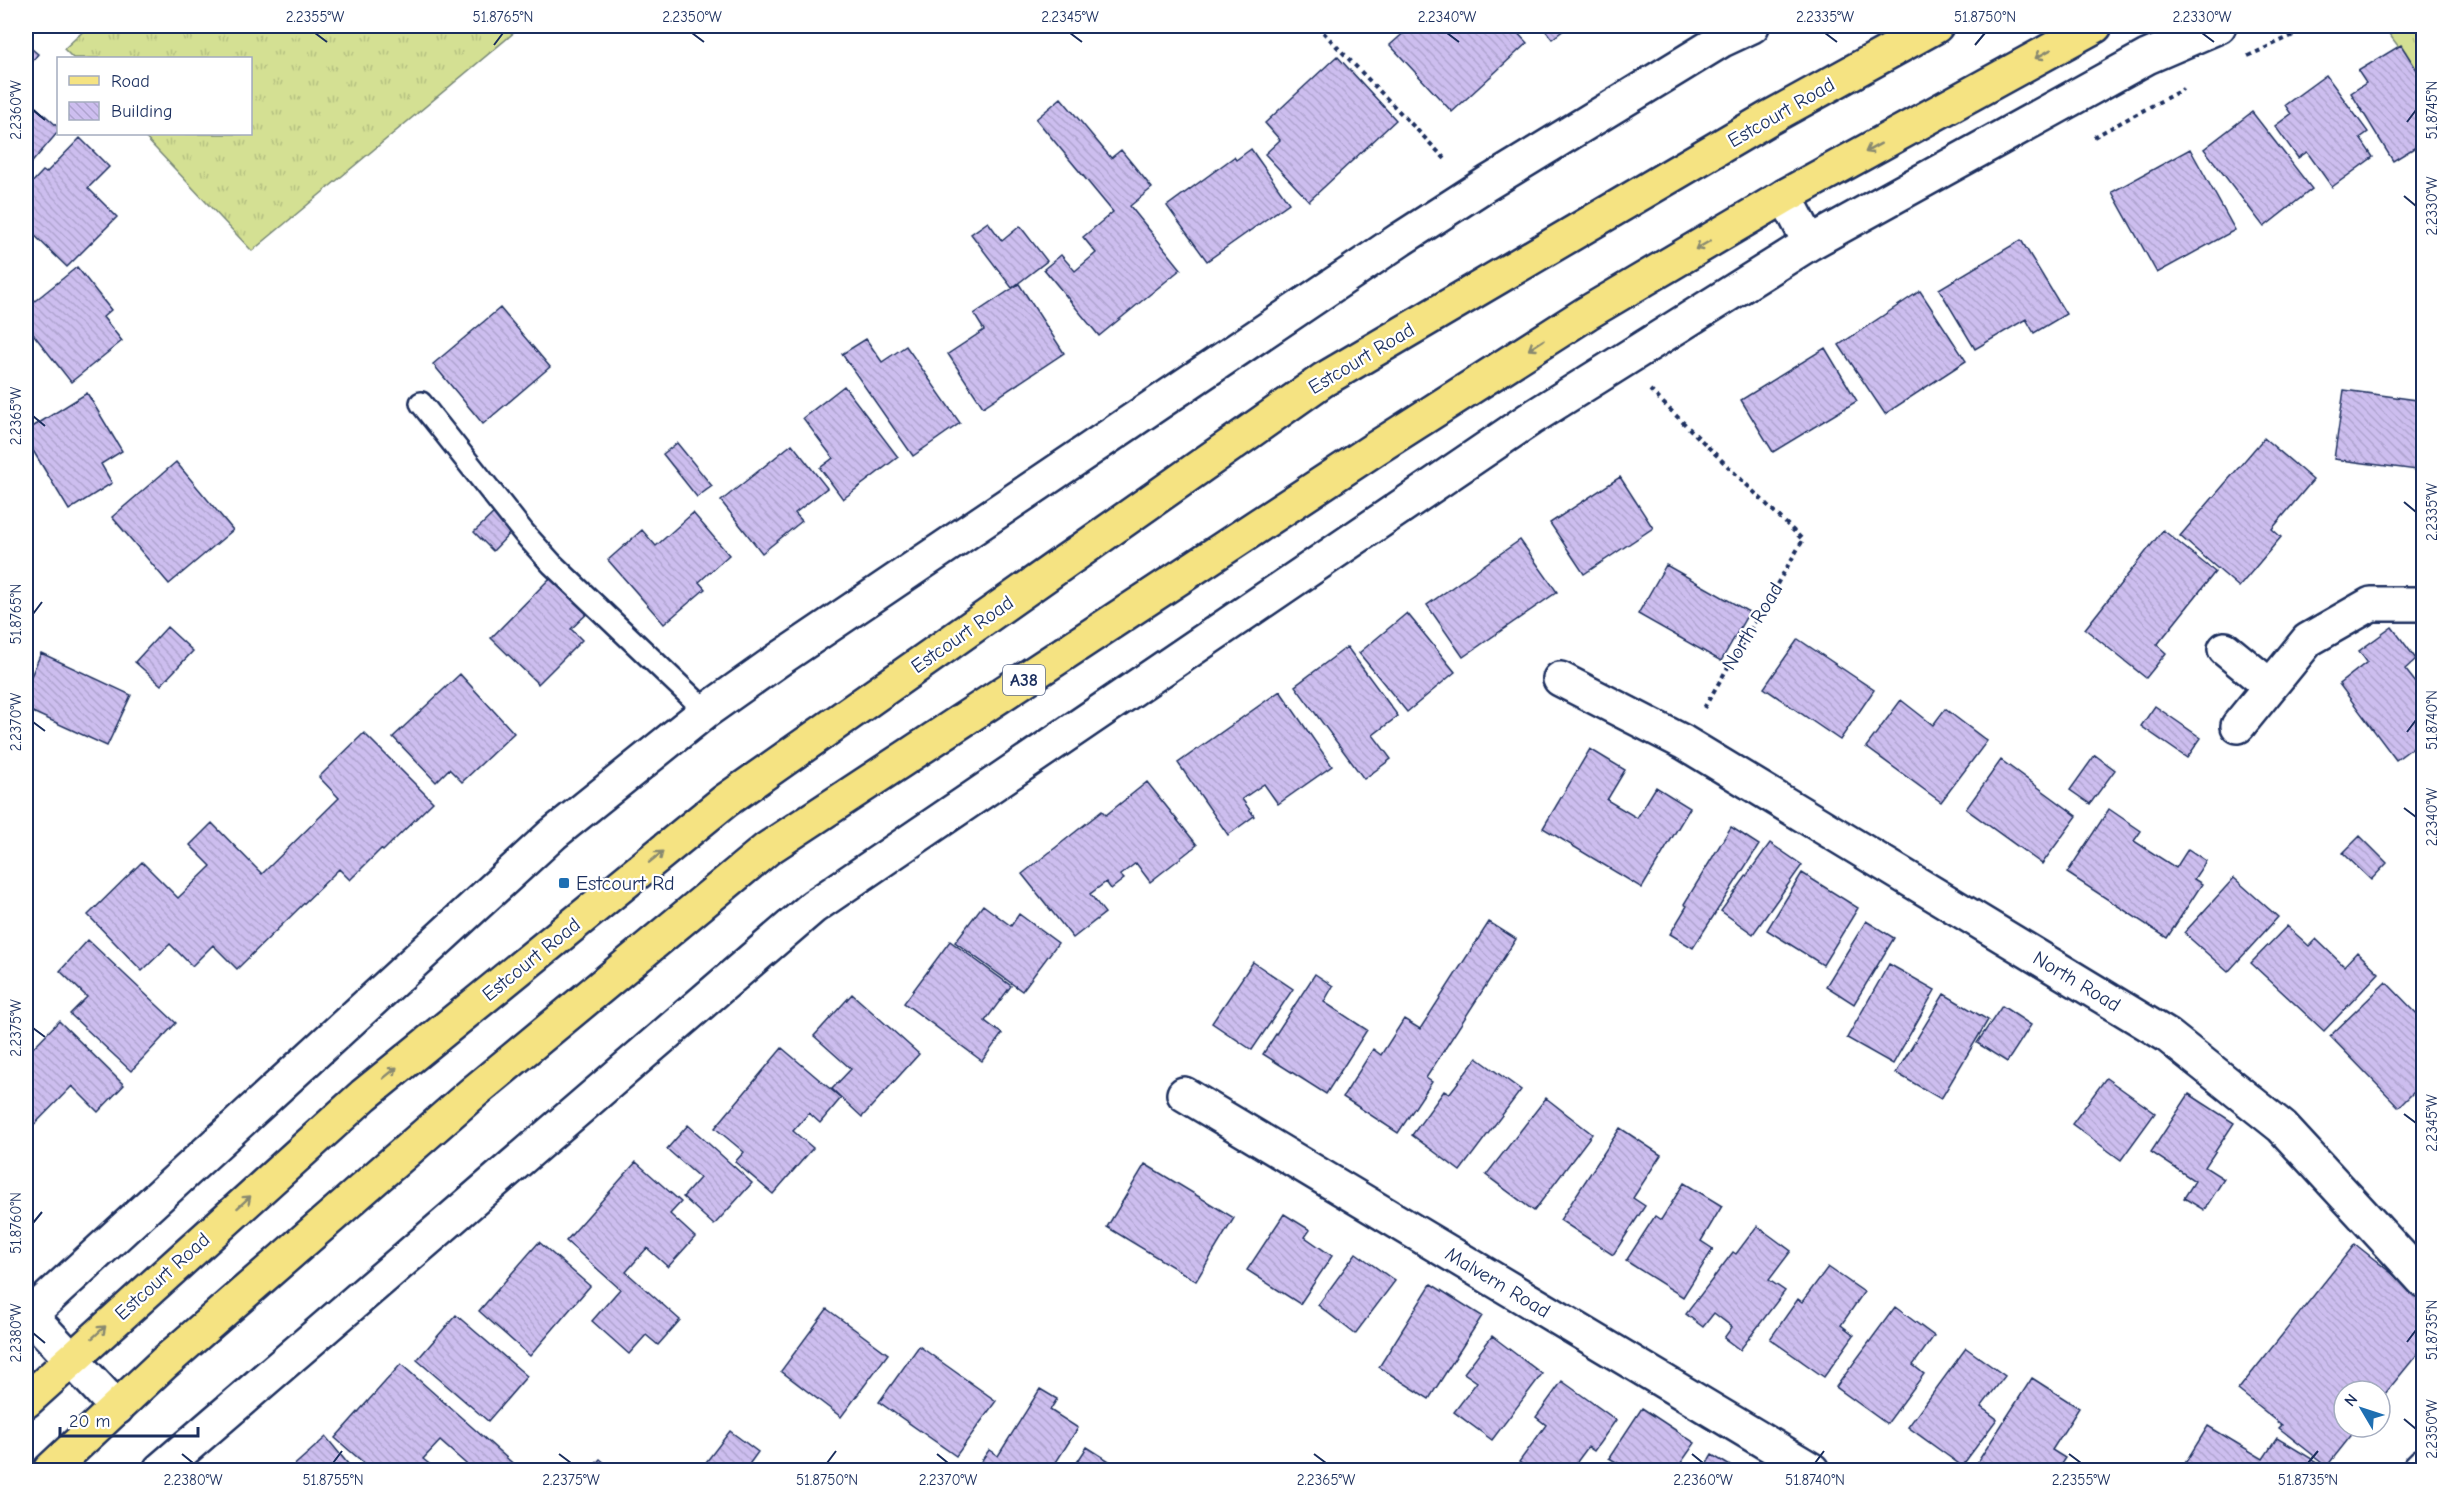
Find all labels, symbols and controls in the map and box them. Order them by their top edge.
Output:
text: 2.2355°W [286,8,344,26]
text: 51.8765°N [473,8,533,26]
text: 2.2350°W [662,8,722,26]
text: 2.2345°W [1041,8,1099,26]
text: 2.2340°W [1418,8,1476,26]
text: 2.2335°W [1796,8,1854,26]
text: 51.8750°N [1954,8,2016,26]
text: 2.2330°W [2172,8,2232,26]
one-way arrow [2035,49,2053,60]
legend [57,57,252,135]
text: Road [111,71,150,92]
street label: Estcourt Road [1724,73,1839,152]
text: 2.2360°W [7,80,25,140]
text: 51.8745°N [2423,81,2441,139]
text: Building [111,101,173,122]
one-way arrow [1865,142,1882,154]
text: 2.2330°W [2423,176,2441,236]
one-way arrow [1695,239,1712,251]
street label: Estcourt Road [1304,318,1418,399]
one-way arrow [1528,339,1545,352]
text: 2.2365°W [7,387,25,445]
text: 2.2335°W [2423,483,2441,541]
street label: North Road [1717,578,1788,674]
text: 51.8765°N [7,584,25,644]
street label: Estcourt Road [907,591,1018,678]
road number: A38 [1003,665,1045,695]
text: 51.8740°N [2423,690,2441,750]
text: 2.2370°W [7,693,25,751]
text: 2.2340°W [2423,788,2441,846]
one-way arrow [648,851,664,864]
place label: Estcourt Rd [576,872,675,895]
marker: Estcourt Rd [557,876,571,890]
street label: Estcourt Road [478,913,585,1006]
street label: North Road [2029,946,2125,1017]
text: 2.2375°W [7,999,25,1057]
one-way arrow [382,1066,398,1079]
text: 2.2345°W [2423,1094,2441,1152]
text: 51.8760°N [7,1192,25,1254]
one-way arrow [236,1195,251,1209]
street label: Estcourt Road [110,1228,214,1325]
street label: Malvern Road [1441,1242,1554,1323]
text: 51.8735°N [2423,1300,2441,1360]
text: 2.2380°W [7,1303,25,1363]
one-way arrow [91,1325,106,1339]
north arrow [2332,1379,2392,1439]
text: N [2341,1390,2361,1410]
text: 2.2350°W [2423,1399,2441,1459]
scale bar [60,1400,198,1438]
text: 20 m [69,1411,110,1432]
text: 2.2380°W [163,1471,223,1489]
text: 51.8755°N [302,1471,364,1489]
text: 2.2375°W [542,1471,600,1489]
text: 51.8750°N [796,1471,858,1489]
text: 2.2370°W [919,1471,977,1489]
text: 2.2365°W [1297,1471,1355,1489]
text: 2.2360°W [1673,1471,1733,1489]
text: 51.8740°N [1785,1471,1845,1489]
text: 2.2355°W [2052,1471,2110,1489]
text: 51.8735°N [2278,1471,2338,1489]

